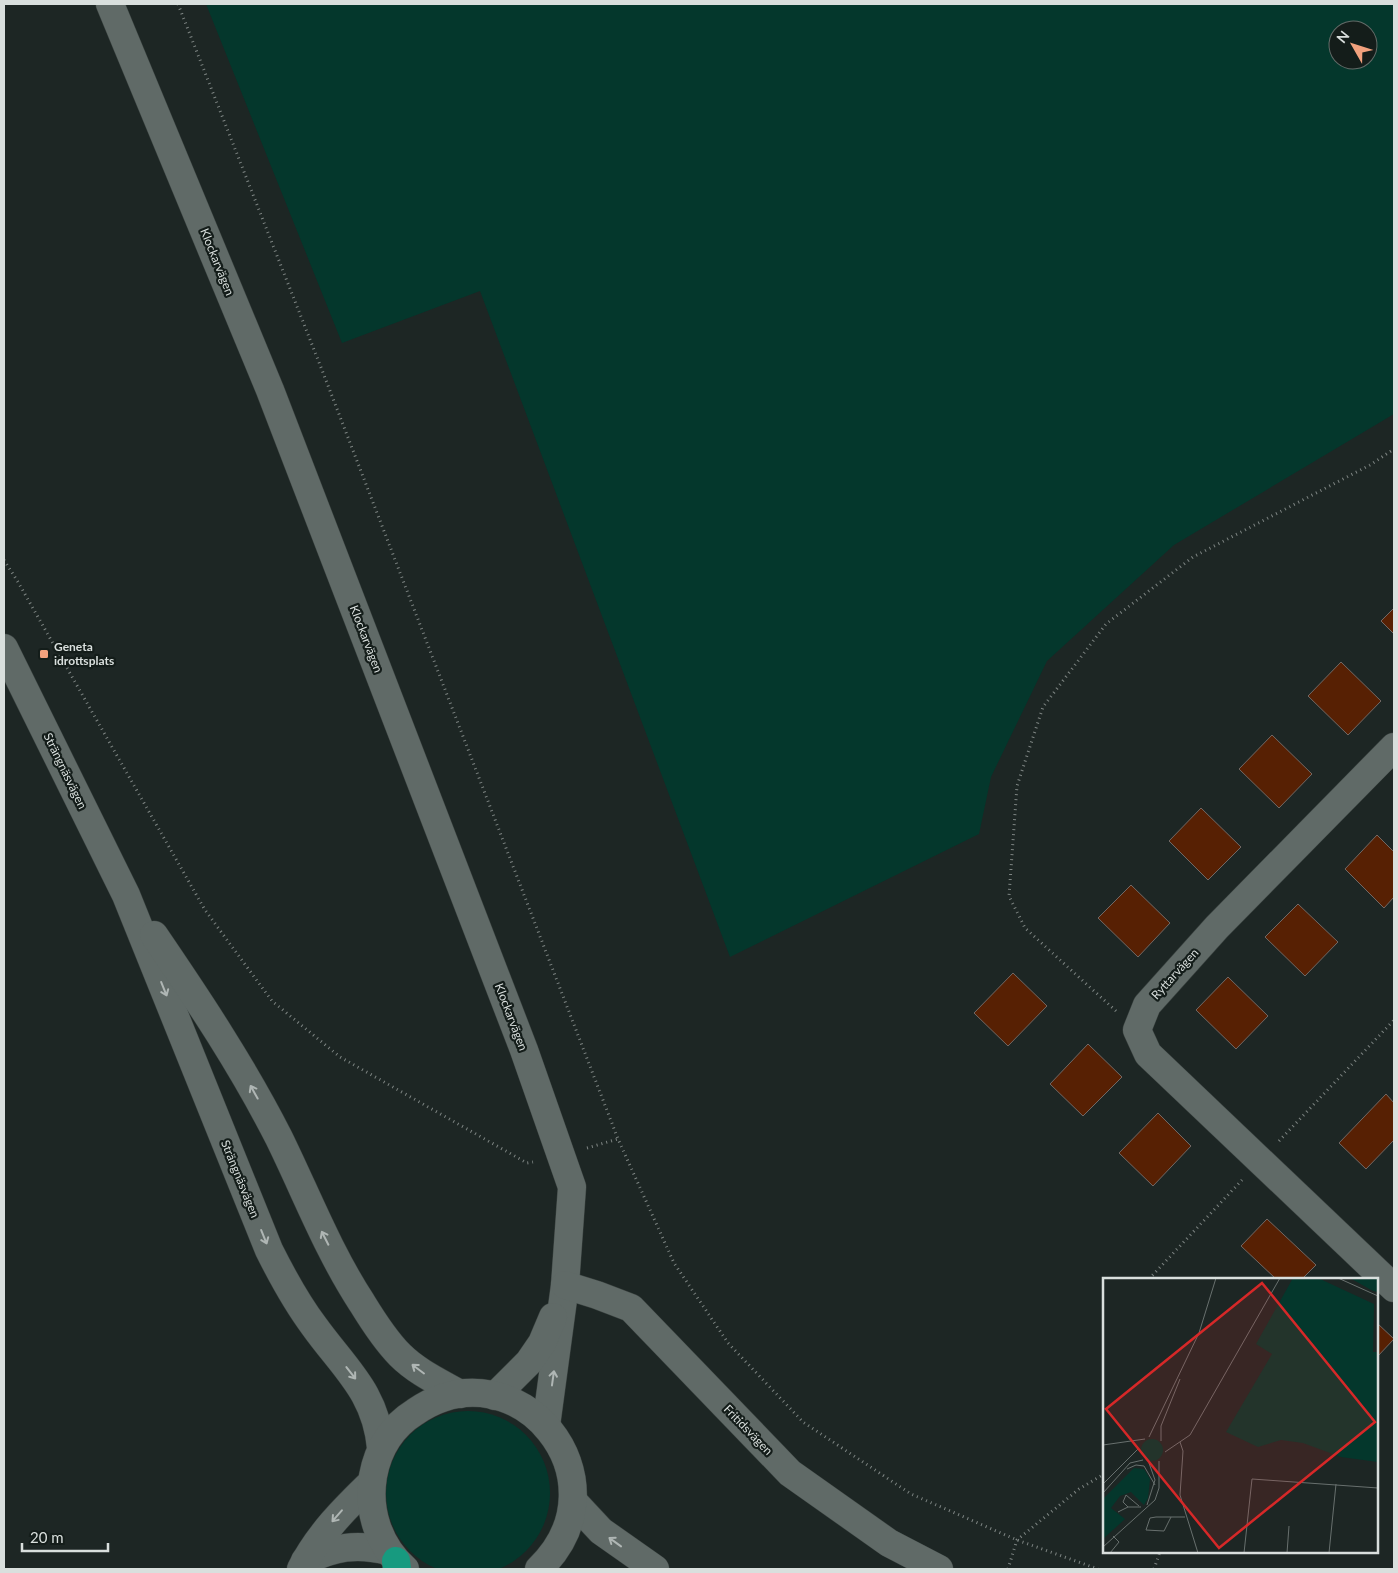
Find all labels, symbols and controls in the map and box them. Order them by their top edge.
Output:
north arrow [1328,20,1378,70]
text: N [1333,27,1353,46]
street label: Klockarvägen [197,226,238,298]
street label: Klockarvägen [347,603,386,675]
place label: Geneta idrottsplats [54,639,114,668]
marker: Geneta idrottsplats [38,648,50,660]
street label: Strängnäsvägen [41,730,90,811]
street label: Ryttarvägen [1148,945,1201,1002]
one-way arrow [159,981,169,996]
street label: Klockarvägen [492,981,531,1053]
one-way arrow [249,1085,258,1100]
street label: Strängnäsvägen [218,1138,263,1220]
one-way arrow [259,1229,269,1244]
one-way arrow [320,1231,329,1246]
inset map [1103,1278,1378,1553]
one-way arrow [411,1364,425,1374]
one-way arrow [345,1366,356,1379]
one-way arrow [548,1370,558,1386]
street label: Fritidsvägen [721,1401,776,1458]
one-way arrow [332,1509,343,1522]
scale bar [22,1520,109,1552]
text: 20 m [30,1528,64,1546]
one-way arrow [608,1537,622,1547]

